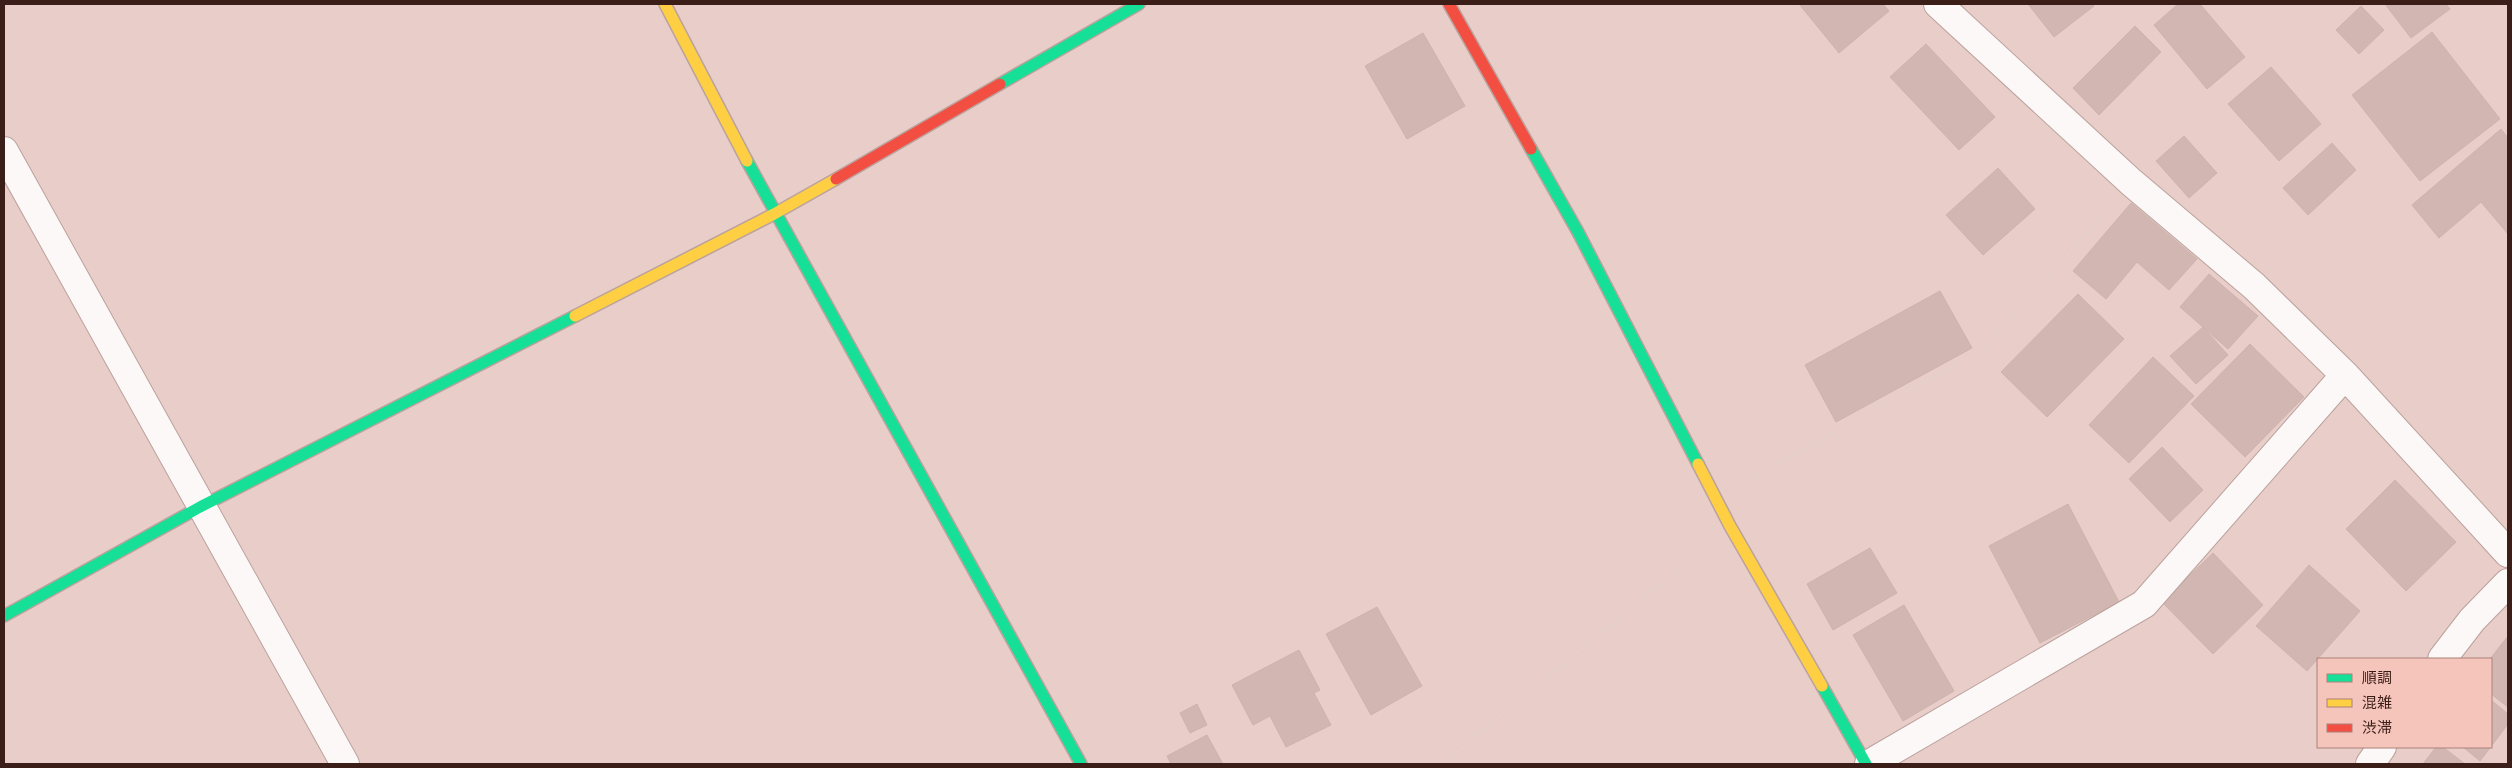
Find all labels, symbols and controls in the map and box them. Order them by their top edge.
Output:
legend [2317,658,2492,748]
text: 順調 [2362,669,2392,686]
text: 混雑 [2362,694,2392,711]
text: 渋滞 [2362,719,2392,736]

